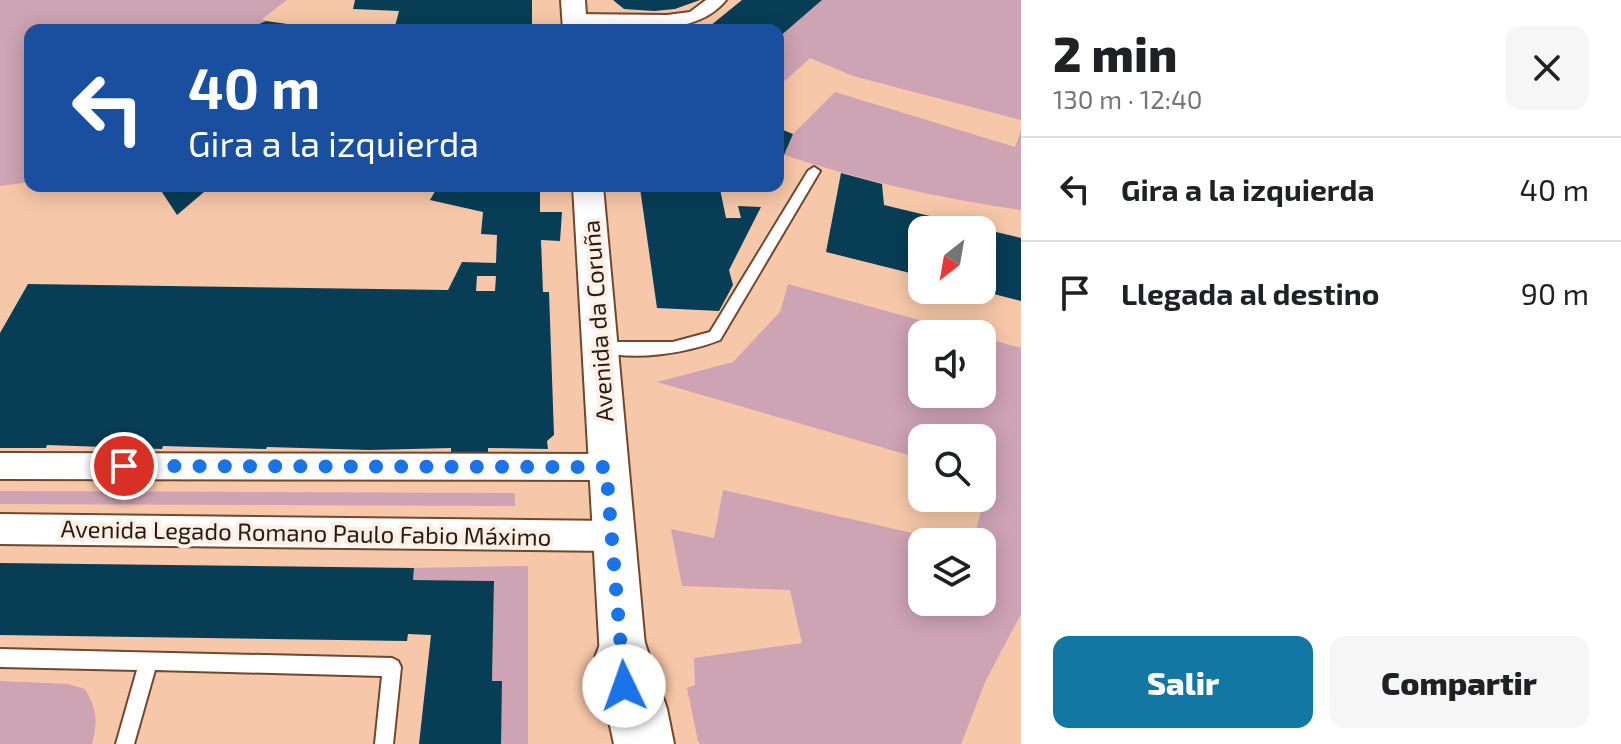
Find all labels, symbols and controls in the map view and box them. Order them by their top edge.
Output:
text: 2 min [1053,24,1177,82]
button: close [1505,26,1589,110]
text: 40 m [188,53,320,120]
icon: left [56,56,160,160]
text: 130 m · 12:40 [1053,83,1203,114]
text: Gira a la izquierda [188,121,479,164]
icon: left [1053,167,1097,211]
text: Gira a la izquierda [1121,171,1375,207]
text: 40 m [1519,171,1589,207]
north arrow [908,216,996,304]
map controls [908,216,996,616]
street label: Avenida da Coruña [575,219,619,423]
icon: arrive [1053,271,1097,315]
text: Llegada al destino [1121,275,1380,311]
text: 90 m [1521,275,1589,311]
button: sound [908,320,996,408]
button: search [908,424,996,512]
pin [90,432,158,500]
icon: arrive [102,444,146,488]
street label: Avenida Legado Romano Paulo Fabio Máximo [60,513,552,551]
button: layers [908,528,996,616]
button: Salir [1053,636,1313,728]
button: Compartir [1329,636,1589,728]
position arrow [582,644,666,728]

